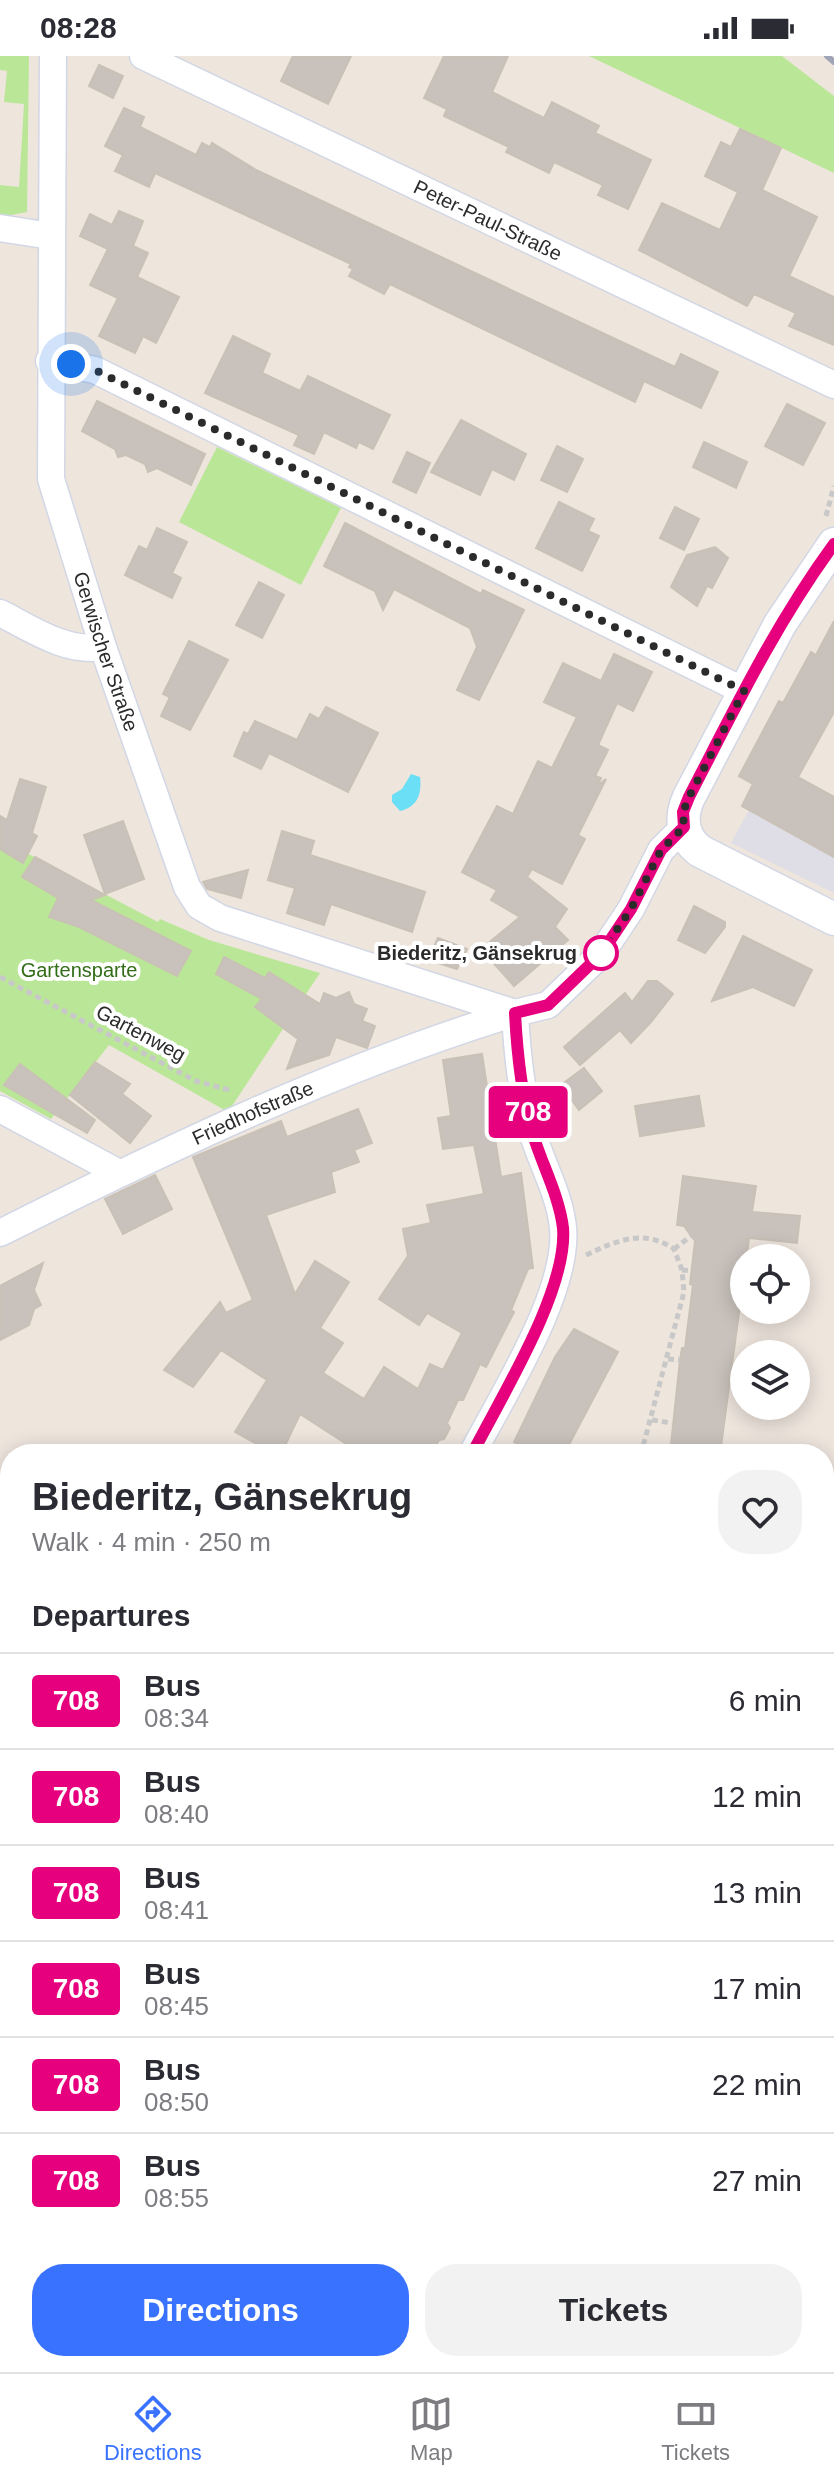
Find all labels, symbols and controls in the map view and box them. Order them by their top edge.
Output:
text: 08:28 [40,11,117,44]
street label: Peter-Paul-Straße [410,176,565,265]
your location [51,344,91,384]
street label: Gerwischer Straße [69,569,143,734]
marker: Biederitz, Gänsekrug [584,936,618,970]
place label: Biederitz, Gänsekrug [377,942,577,964]
park label: Gartensparte [21,959,137,981]
street label: Gartenweg [93,1000,189,1066]
street label: Friedhofstraße [189,1077,317,1149]
line badge: 708 [482,1086,574,1138]
text: 708 [505,1096,551,1127]
map controls [730,1244,810,1420]
button: locate [730,1244,810,1324]
button: layers [730,1340,810,1420]
button: heart [718,1470,802,1554]
text: Biederitz, Gänsekrug [32,1476,412,1518]
text: Walk · 4 min · 250 m [32,1527,271,1557]
text: Departures [32,1599,190,1632]
text: Bus [144,1669,201,1702]
text: 6 min [729,1684,802,1717]
text: 708 [53,1685,99,1716]
text: 08:34 [144,1703,209,1733]
text: Bus [144,1765,201,1798]
text: 12 min [712,1780,802,1813]
text: 708 [53,1781,99,1812]
text: 08:40 [144,1799,209,1829]
text: Bus [144,1861,201,1894]
text: 13 min [712,1876,802,1909]
text: 708 [53,1877,99,1908]
text: 08:41 [144,1895,209,1925]
text: Bus [144,1957,201,1990]
text: 17 min [712,1972,802,2005]
text: 708 [53,1973,99,2004]
text: 08:45 [144,1991,209,2021]
text: Bus [144,2053,201,2086]
text: 22 min [712,2068,802,2101]
text: 708 [53,2069,99,2100]
text: 08:50 [144,2087,209,2117]
text: Bus [144,2149,201,2182]
text: 27 min [712,2164,802,2197]
text: 708 [53,2165,99,2196]
text: 08:55 [144,2183,209,2213]
button: Directions [32,2264,409,2356]
button: Tickets [425,2264,802,2356]
tab: Directions [104,2392,202,2466]
tab: Map [409,2392,453,2466]
tab: Tickets [661,2392,730,2466]

